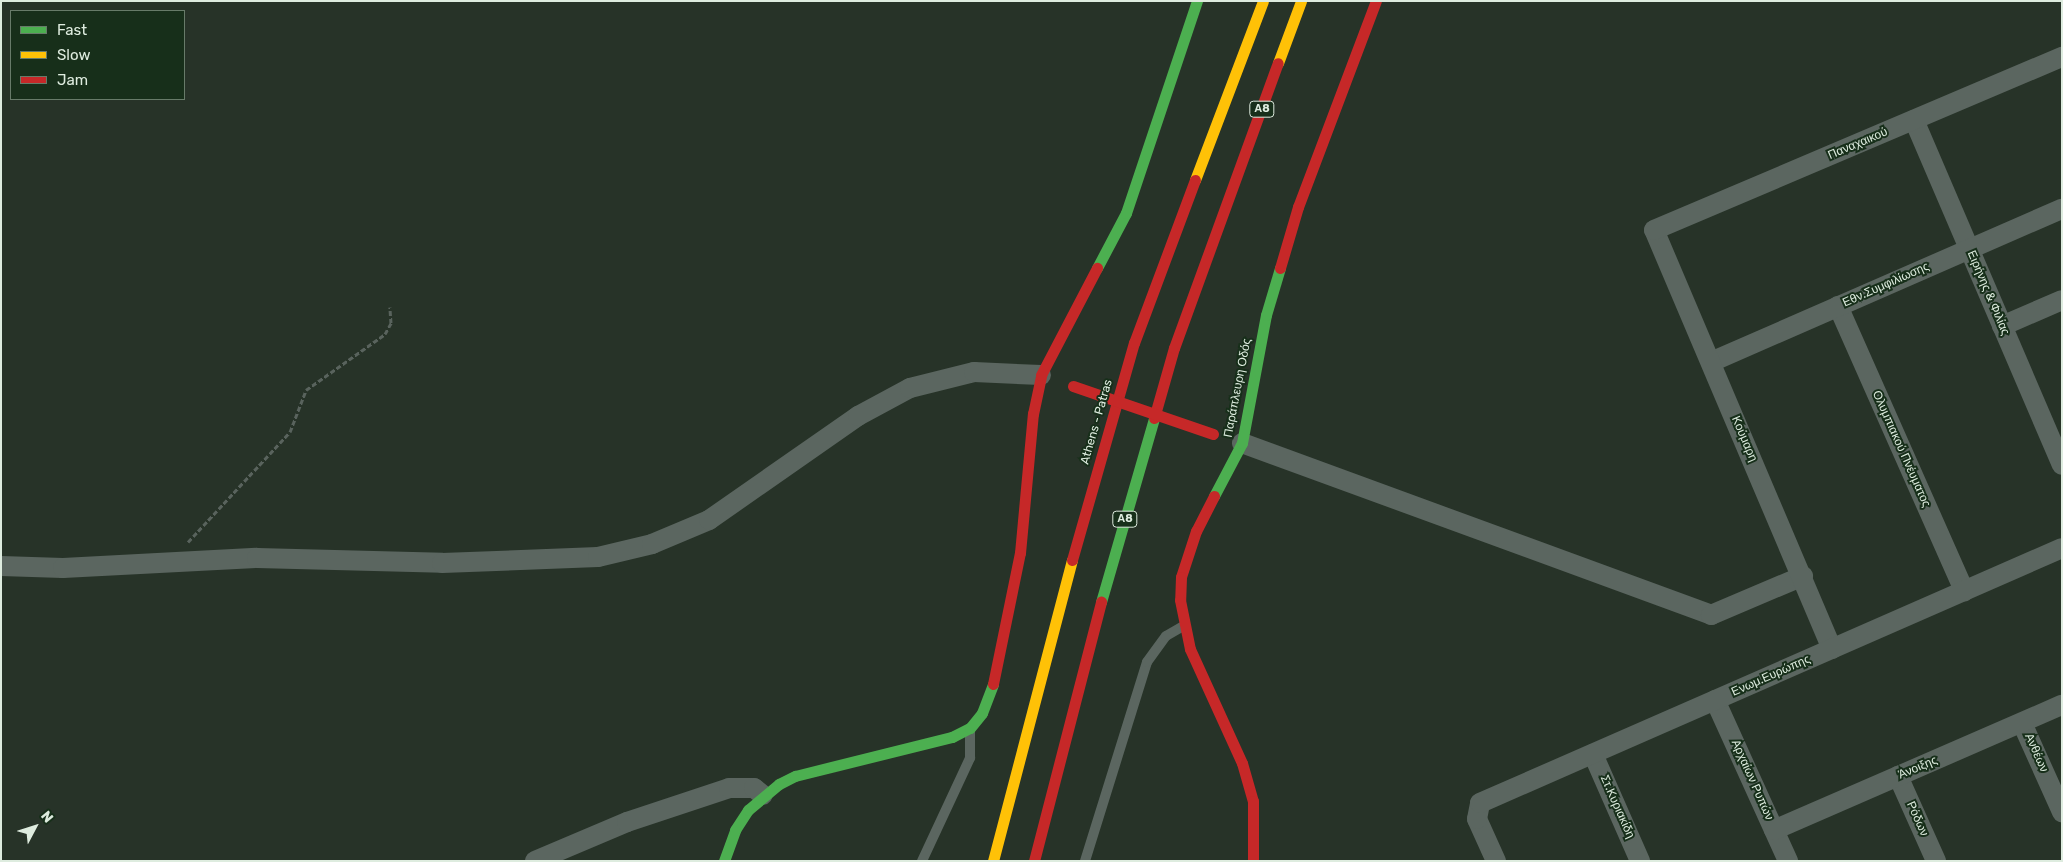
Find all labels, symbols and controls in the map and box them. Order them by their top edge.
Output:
legend [10,10,185,100]
text: Fast [57,21,87,39]
text: Slow [57,46,90,64]
text: Jam [57,71,88,89]
road number: Α8 [1248,100,1276,118]
street label: Παναχαικού [1826,125,1890,163]
street label: Ειρήνης & Φιλίας [1964,249,2012,337]
street label: Εθν.Συμφιλίωσης [1841,260,1931,310]
street label: Παράπλευρη Οδός [1221,337,1255,439]
street label: Athens - Patras [1078,378,1116,466]
street label: Ολυμπιακού Πνέυματος [1869,389,1933,509]
street label: Κούμαρη [1728,414,1760,464]
road number: Α8 [1111,510,1139,528]
street label: Ενωμ.Ευρώπης [1729,652,1813,700]
street label: Ανθέων [2021,731,2051,775]
street label: Αρχαίων Ρυπών [1728,737,1776,823]
street label: Άνοιξης [1896,753,1940,783]
street label: Στ.Κυριακίδη [1597,773,1637,841]
street label: Ρόδων [1903,799,1931,839]
north arrow [10,802,60,852]
text: N [37,808,57,826]

